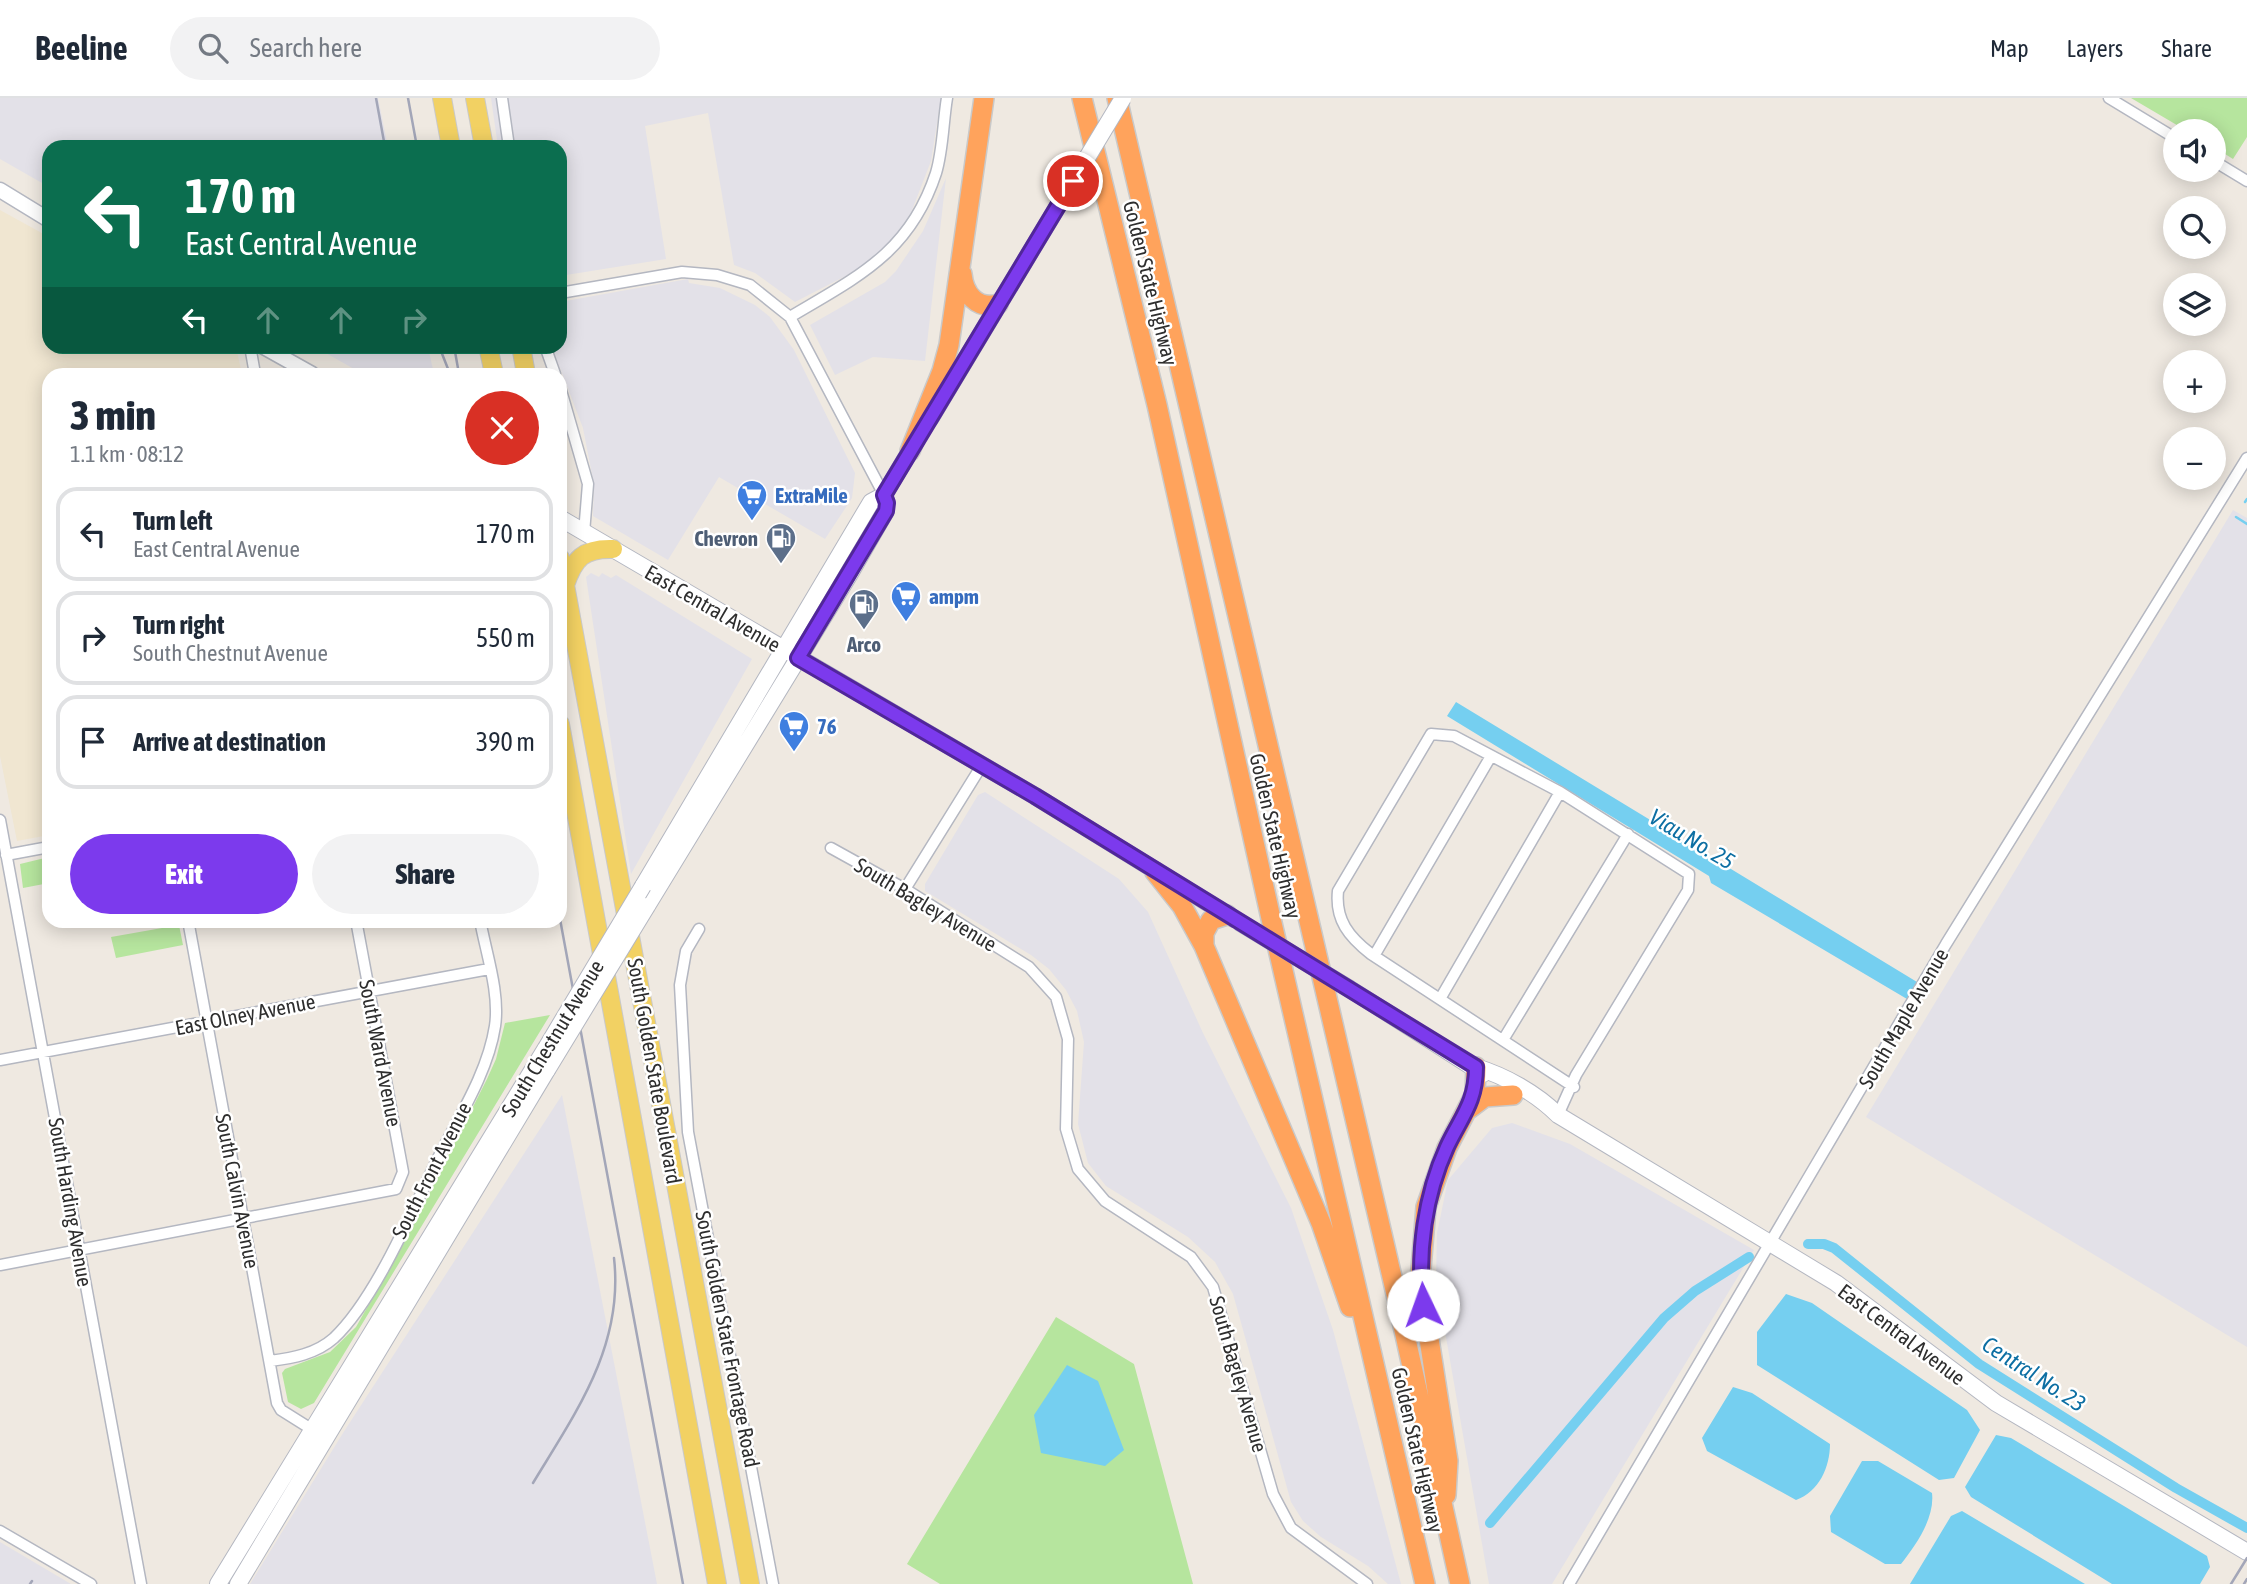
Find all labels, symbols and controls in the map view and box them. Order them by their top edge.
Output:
search box [170,17,660,80]
text: Beeline [35,29,128,67]
icon: search [194,29,232,67]
text: Search here [250,33,362,63]
text: Map [1990,35,2029,62]
text: Layers [2067,35,2123,62]
text: Share [2161,35,2212,62]
map controls [2163,119,2226,490]
button: sound [2163,119,2226,182]
pin [1043,151,1103,211]
icon: arrive [1054,162,1092,200]
text: 170 m [185,167,296,223]
icon: left [70,168,161,259]
button: search [2163,196,2226,259]
street label: Golden State Highway [1119,198,1183,368]
text: East Central Avenue [185,225,417,262]
button: layers [2163,273,2226,336]
icon: left [176,301,214,339]
icon: ahead [249,301,287,339]
icon: ahead [322,301,360,339]
icon: right [395,301,433,339]
button: + [2163,350,2226,413]
text: 3 min [70,391,156,439]
button: close [465,391,539,465]
button: − [2163,427,2226,490]
text: 1.1 km · 08:12 [70,441,184,467]
supermarket icon: ExtraMile [735,478,769,522]
place label: ExtraMile [775,483,848,507]
text: Turn left [133,506,213,536]
icon: left [74,515,112,553]
text: 170 m [476,519,535,549]
fuel station icon: Chevron [764,521,798,565]
place label: Chevron [694,526,758,550]
text: East Central Avenue [133,536,300,562]
street label: East Central Avenue [641,560,785,656]
supermarket icon: ampm [889,579,923,623]
place label: ampm [929,584,979,608]
fuel station icon: Arco [847,587,881,631]
text: Turn right [133,610,224,640]
icon: right [74,619,112,657]
text: 550 m [476,623,535,653]
place label: Arco [846,632,881,656]
text: South Chestnut Avenue [133,640,328,666]
supermarket icon: 76 [777,709,811,753]
place label: 76 [817,714,837,738]
icon: arrive [74,723,112,761]
text: Arrive at destination [133,727,326,757]
text: 390 m [476,727,535,757]
street label: Golden State Highway [1245,751,1307,921]
water label: Viau No. 25 [1645,803,1739,875]
button: Exit [70,834,298,914]
button: Share [312,834,539,914]
street label: South Bagley Avenue [851,852,1001,956]
street label: South Maple Avenue [1853,944,1953,1092]
street label: South Chestnut Avenue [496,956,608,1120]
street label: South Golden State Boulevard [623,956,687,1186]
street label: South Ward Avenue [355,977,407,1129]
street label: East Olney Avenue [173,989,317,1039]
street label: South Front Avenue [386,1098,476,1242]
street label: South Calvin Avenue [211,1112,265,1270]
street label: South Harding Avenue [44,1116,98,1288]
street label: South Golden State Frontage Road [691,1209,765,1469]
position arrow [1386,1268,1460,1342]
street label: East Central Avenue [1834,1279,1970,1389]
street label: South Bagley Avenue [1205,1293,1273,1455]
water label: Central No. 23 [1977,1331,2091,1417]
street label: Golden State Highway [1387,1365,1449,1535]

